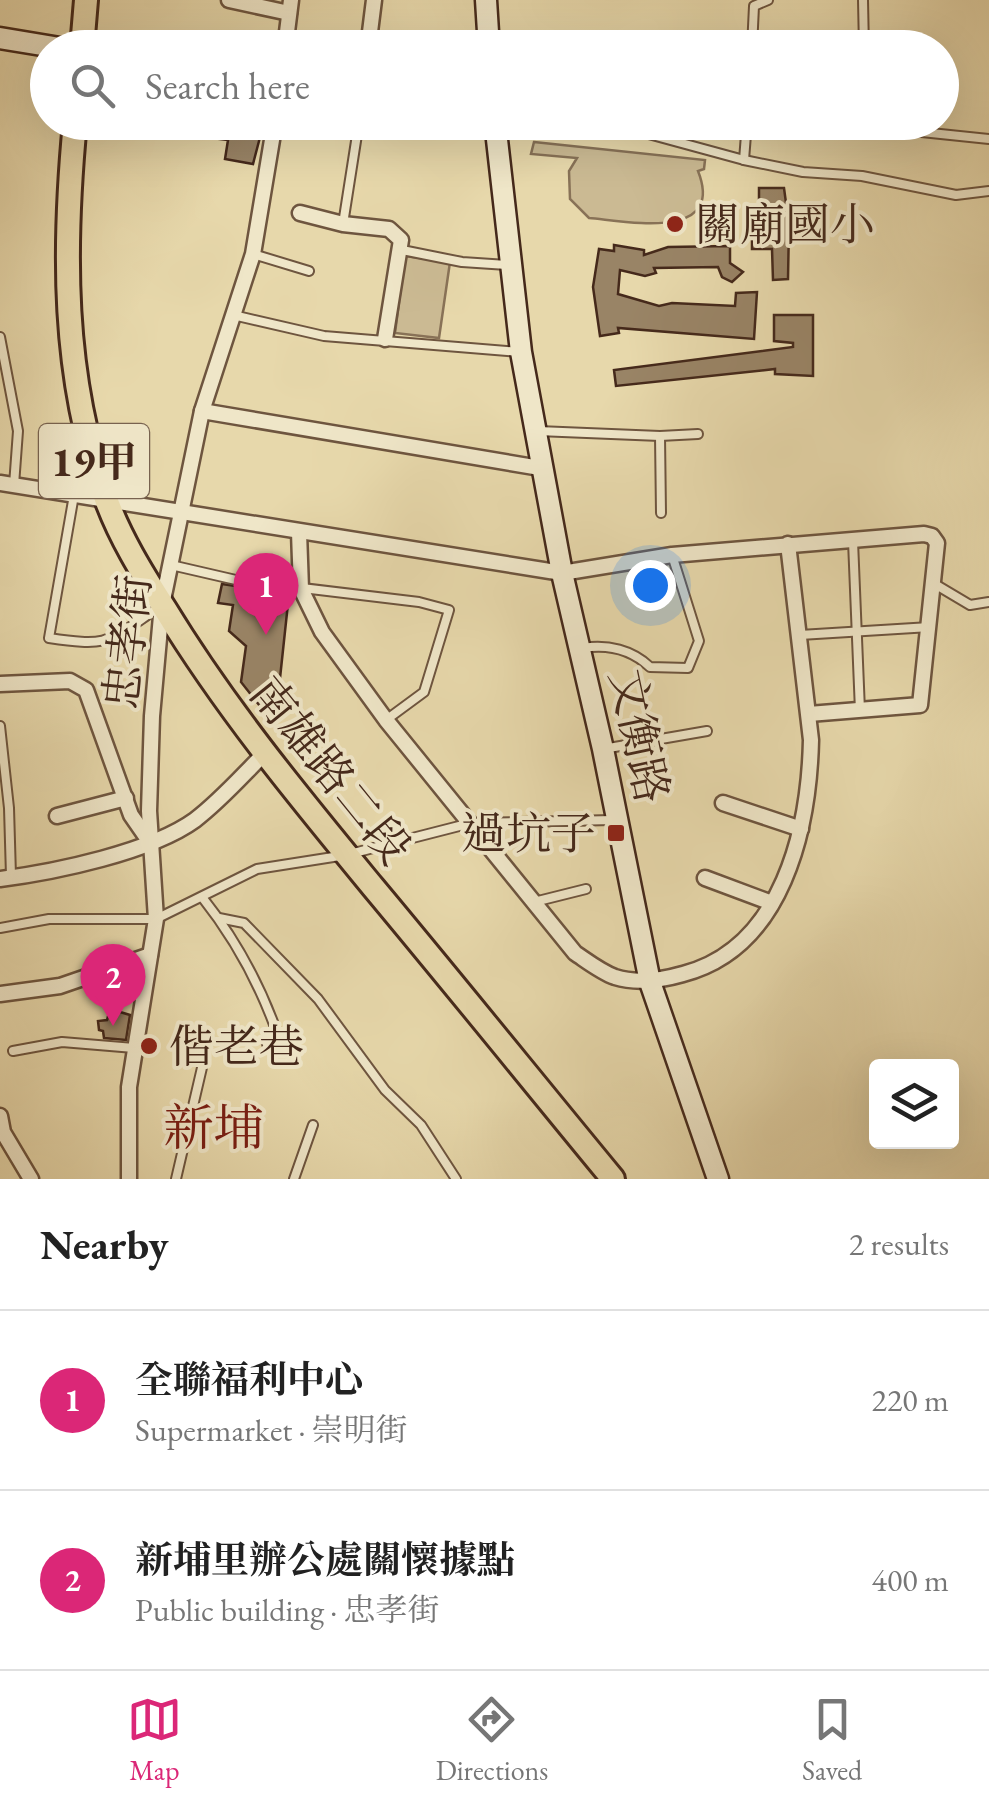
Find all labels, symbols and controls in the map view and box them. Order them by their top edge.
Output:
search box [30,30,959,140]
icon: search [65,58,120,113]
text: Search here [145,61,310,110]
place label: 關廟國小 [695,195,875,253]
marker: 關廟國小 [664,213,686,235]
road number: 19甲 [39,424,149,498]
pin: 1 [234,552,298,635]
your location [625,560,676,611]
street label: 忠孝街 [91,572,163,712]
street label: 南雄路二段 [238,664,424,876]
street label: 文衡路 [598,664,682,808]
place label: 過坑子 [461,804,596,862]
marker: 過坑子 [605,822,627,844]
pin: 2 [80,944,146,1026]
place label: 偕老巷 [169,1017,304,1075]
marker: 偕老巷 [138,1035,160,1057]
map controls [869,1059,959,1149]
button: layers [869,1059,959,1149]
district label: 新埔 [164,1095,264,1160]
text: Nearby [40,1217,169,1272]
text: 2 results [849,1223,949,1265]
text: 全聯福利中心 [135,1355,363,1404]
text: 1 [64,1379,81,1421]
text: 220 m [872,1379,949,1421]
text: Supermarket · 崇明街 [135,1409,408,1451]
text: 新埔里辦公處關懷據點 [135,1535,515,1584]
text: 2 [64,1559,81,1601]
text: 400 m [872,1559,949,1601]
text: Public building · 忠孝街 [135,1589,439,1631]
tab: Map [127,1692,182,1788]
tab: Directions [436,1692,548,1788]
tab: Saved [802,1692,862,1788]

